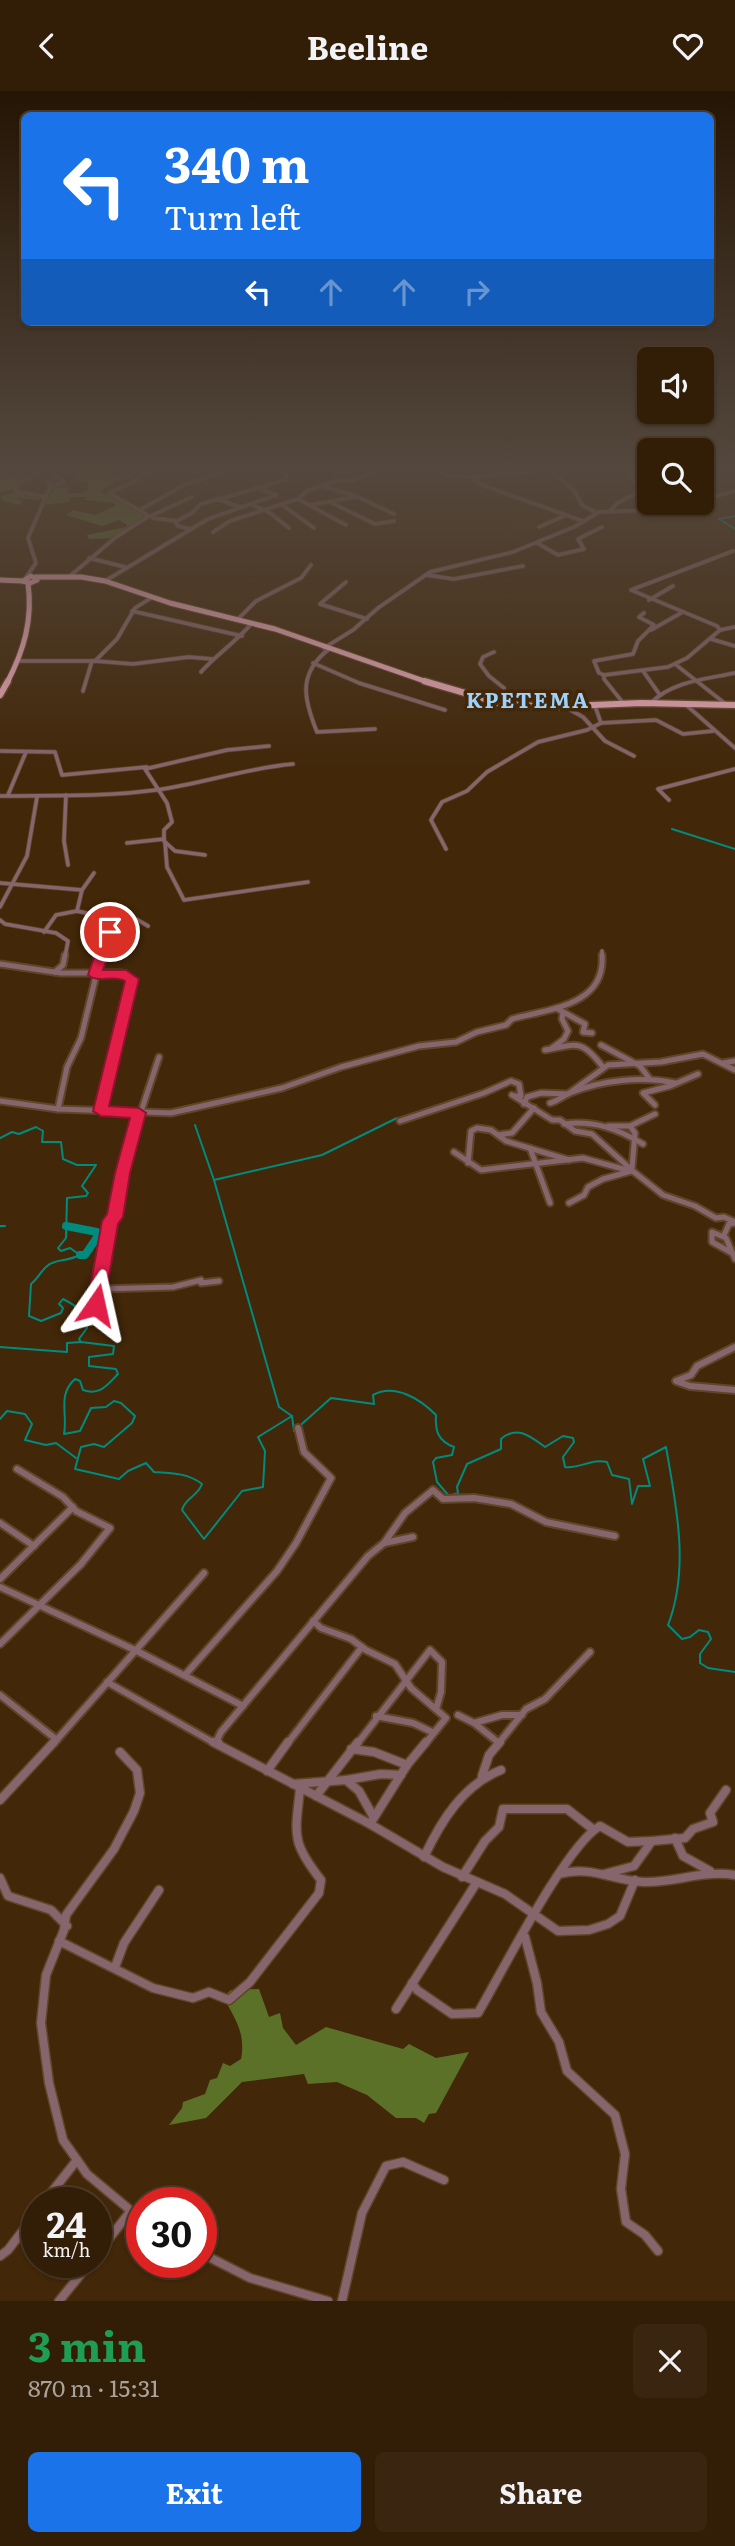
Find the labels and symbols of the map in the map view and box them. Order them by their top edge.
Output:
district label: KPETEMA [466,683,590,714]
pin [80,902,140,962]
position arrow [59,1268,133,1342]
speed limit sign: 30 [126,2187,217,2278]

